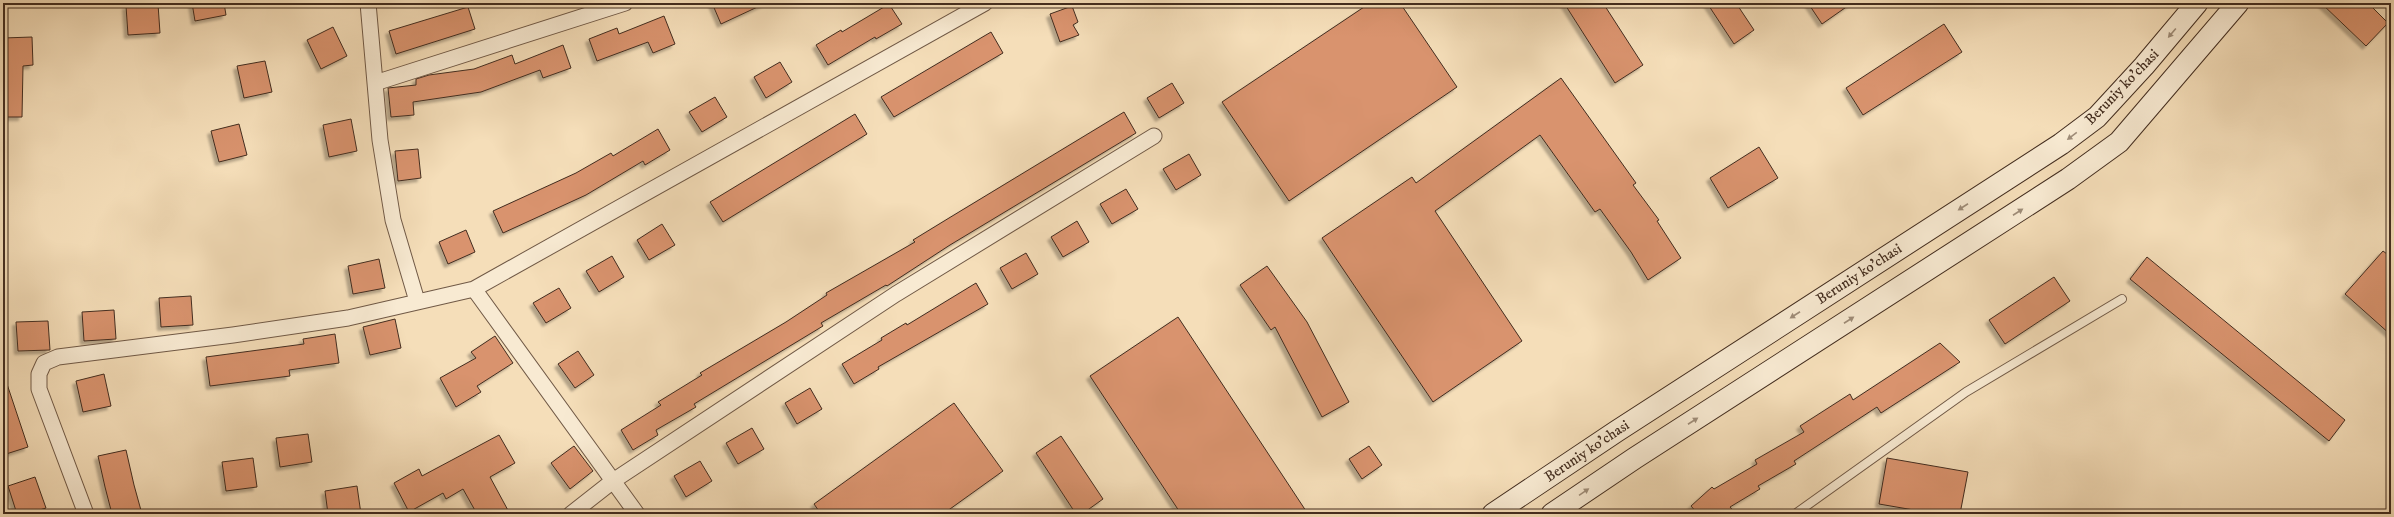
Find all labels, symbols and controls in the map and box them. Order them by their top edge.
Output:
one-way arrow [2168,27,2177,38]
street label: Beruniy ko'chasi [2081,45,2163,129]
one-way arrow [2067,131,2078,140]
one-way arrow [1958,203,1969,211]
one-way arrow [2012,208,2023,216]
street label: Beruniy ko'chasi [1813,239,1905,309]
one-way arrow [1790,312,1801,319]
one-way arrow [1844,316,1854,324]
street label: Beruniy ko'chasi [1541,416,1633,486]
one-way arrow [1687,417,1699,424]
one-way arrow [1579,488,1590,496]

